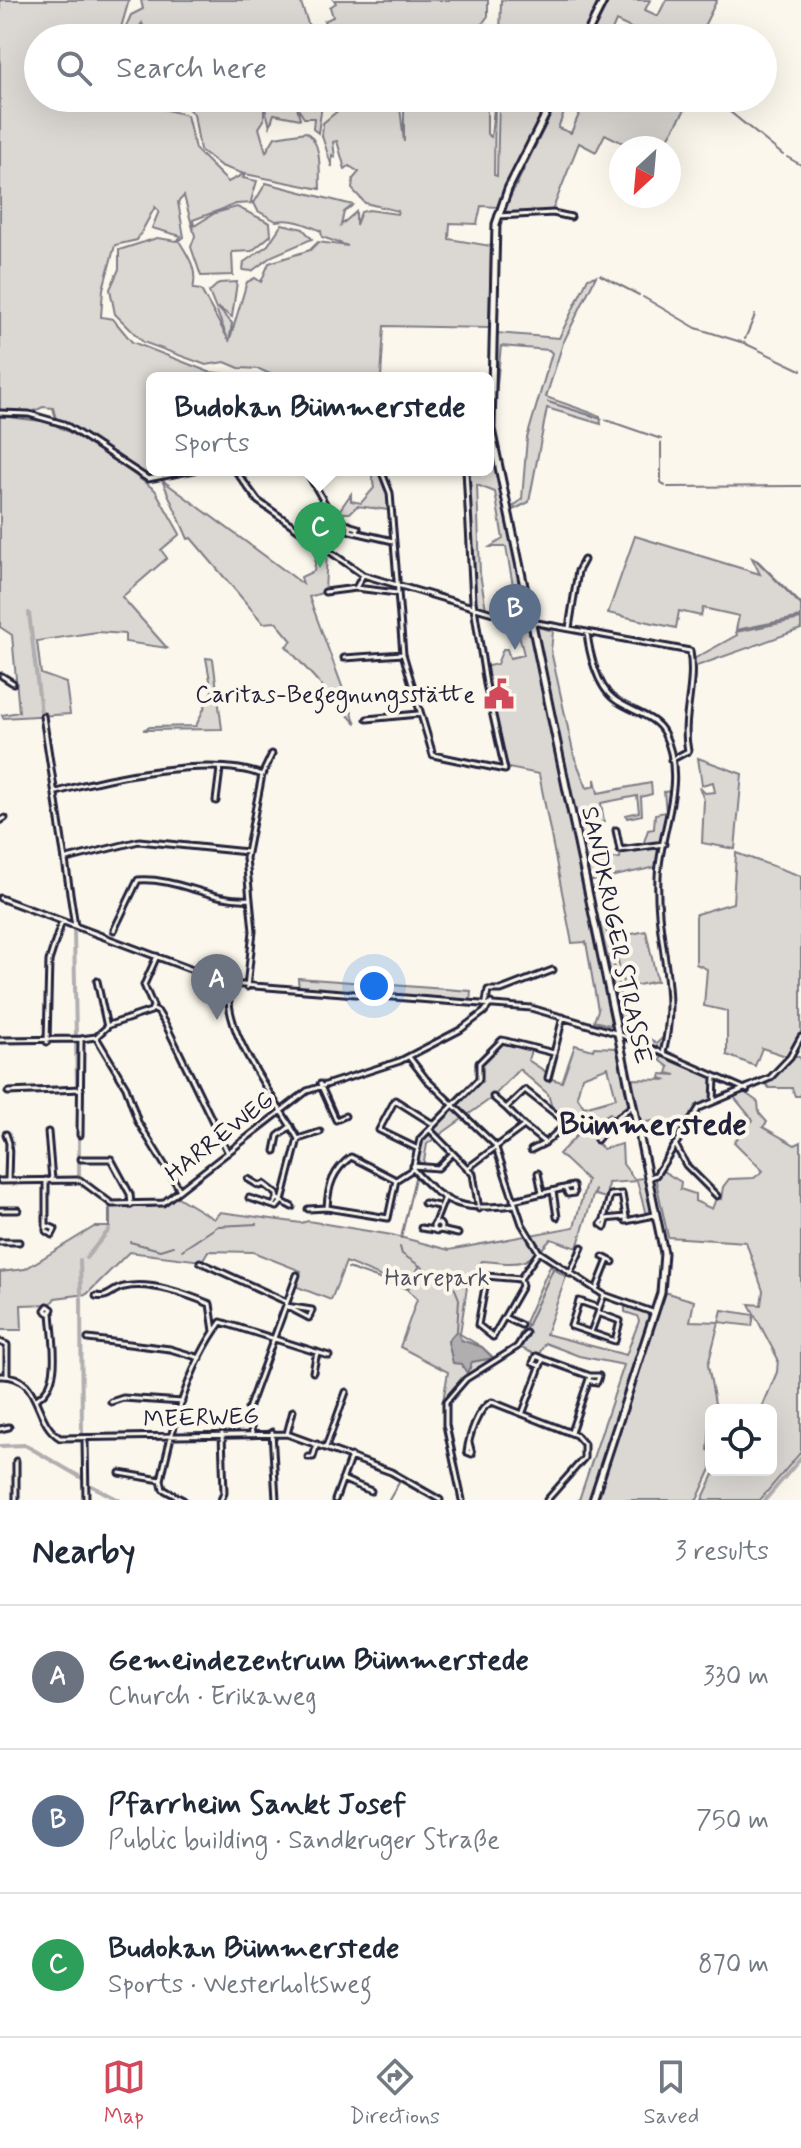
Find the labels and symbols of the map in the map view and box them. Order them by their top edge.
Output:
north arrow [609,136,681,208]
pin: C [294,502,346,568]
pin: B [489,584,541,650]
public building icon: Caritas-Begegnungsstätte [482,677,516,711]
place label: Caritas-Begegnungsstätte [195,680,475,714]
street label: SANDKRUGER STRASSE [573,804,658,1067]
pin: A [191,954,243,1020]
your location [354,966,394,1006]
street label: HARREWEG [159,1085,281,1189]
district label: Bümmerstede [559,1104,747,1146]
park label: Harrepark [385,1263,490,1294]
street label: MEERWEG [143,1401,259,1436]

